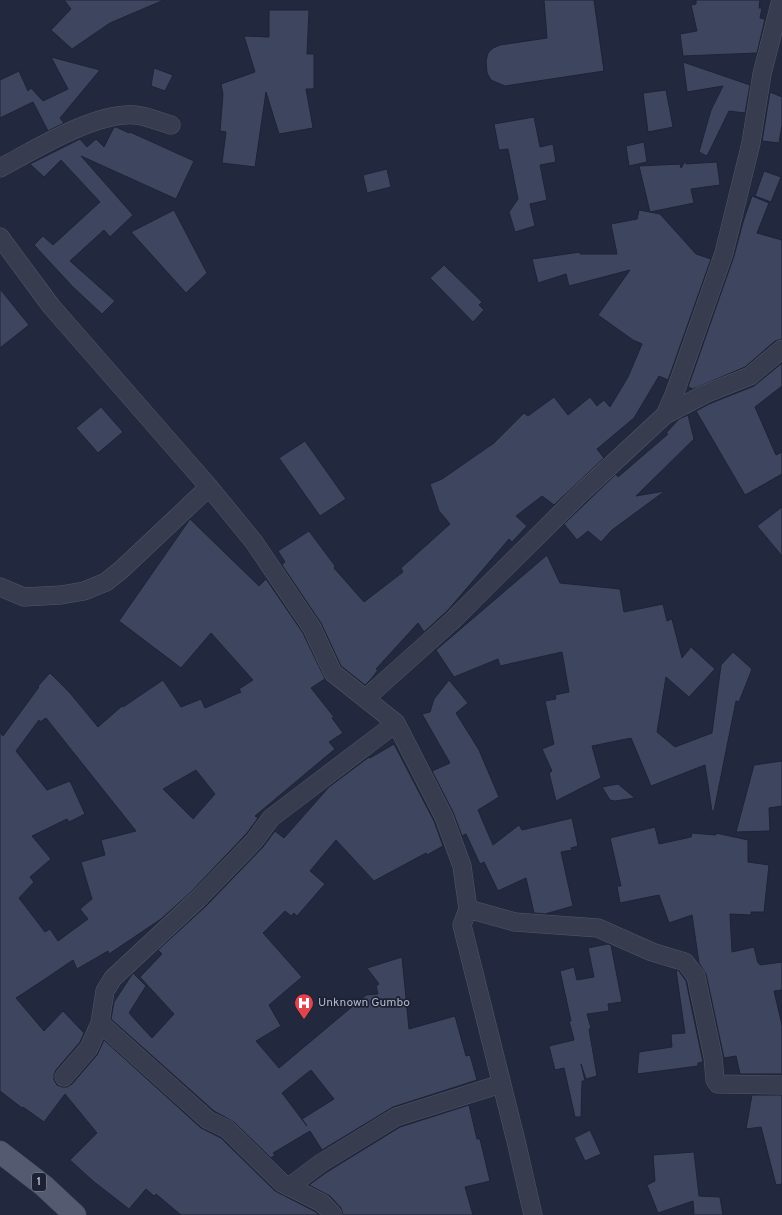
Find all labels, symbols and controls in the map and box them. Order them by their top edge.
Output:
hospital icon: Unknown Gumbo [293,992,315,1020]
place label: Unknown Gumbo [318,995,410,1011]
road number: 1 [32,1173,46,1191]

